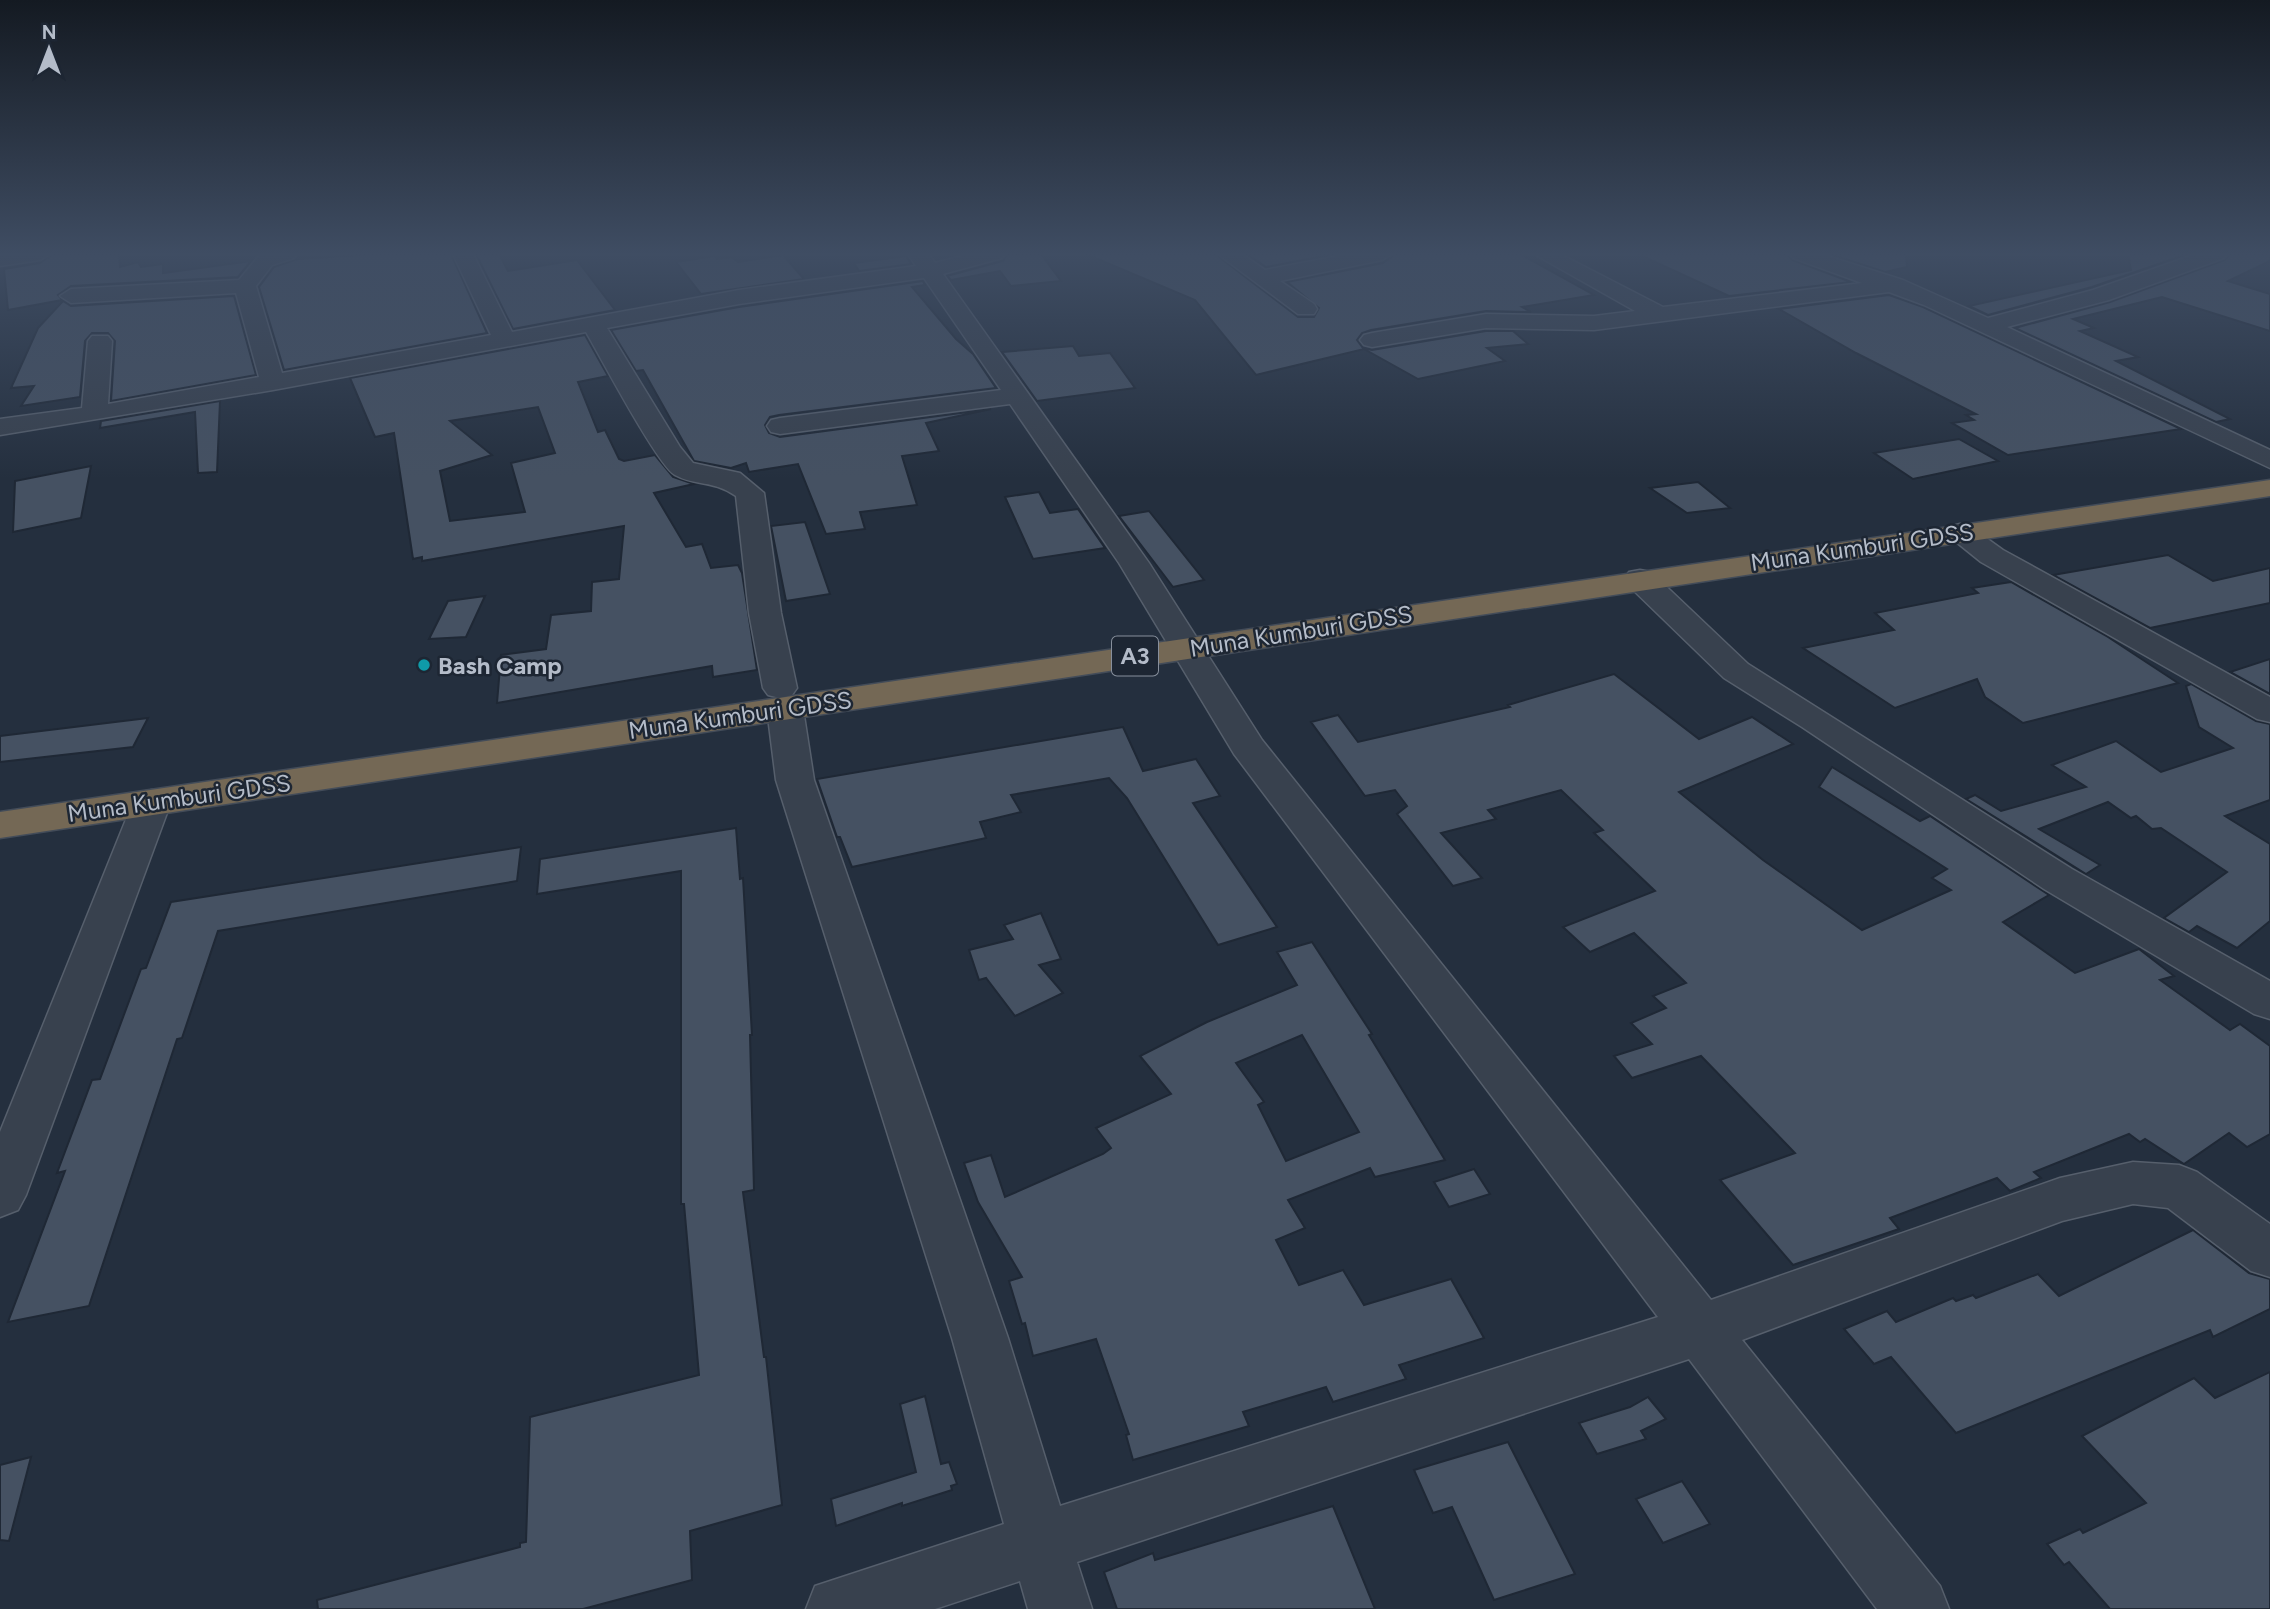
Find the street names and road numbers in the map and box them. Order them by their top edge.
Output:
street label: Muna Kumburi GDSS [1749,517,1975,577]
street label: Muna Kumburi GDSS [1188,599,1414,663]
road number: A3 [1112,636,1158,676]
street label: Muna Kumburi GDSS [627,685,853,745]
street label: Muna Kumburi GDSS [66,768,292,828]

